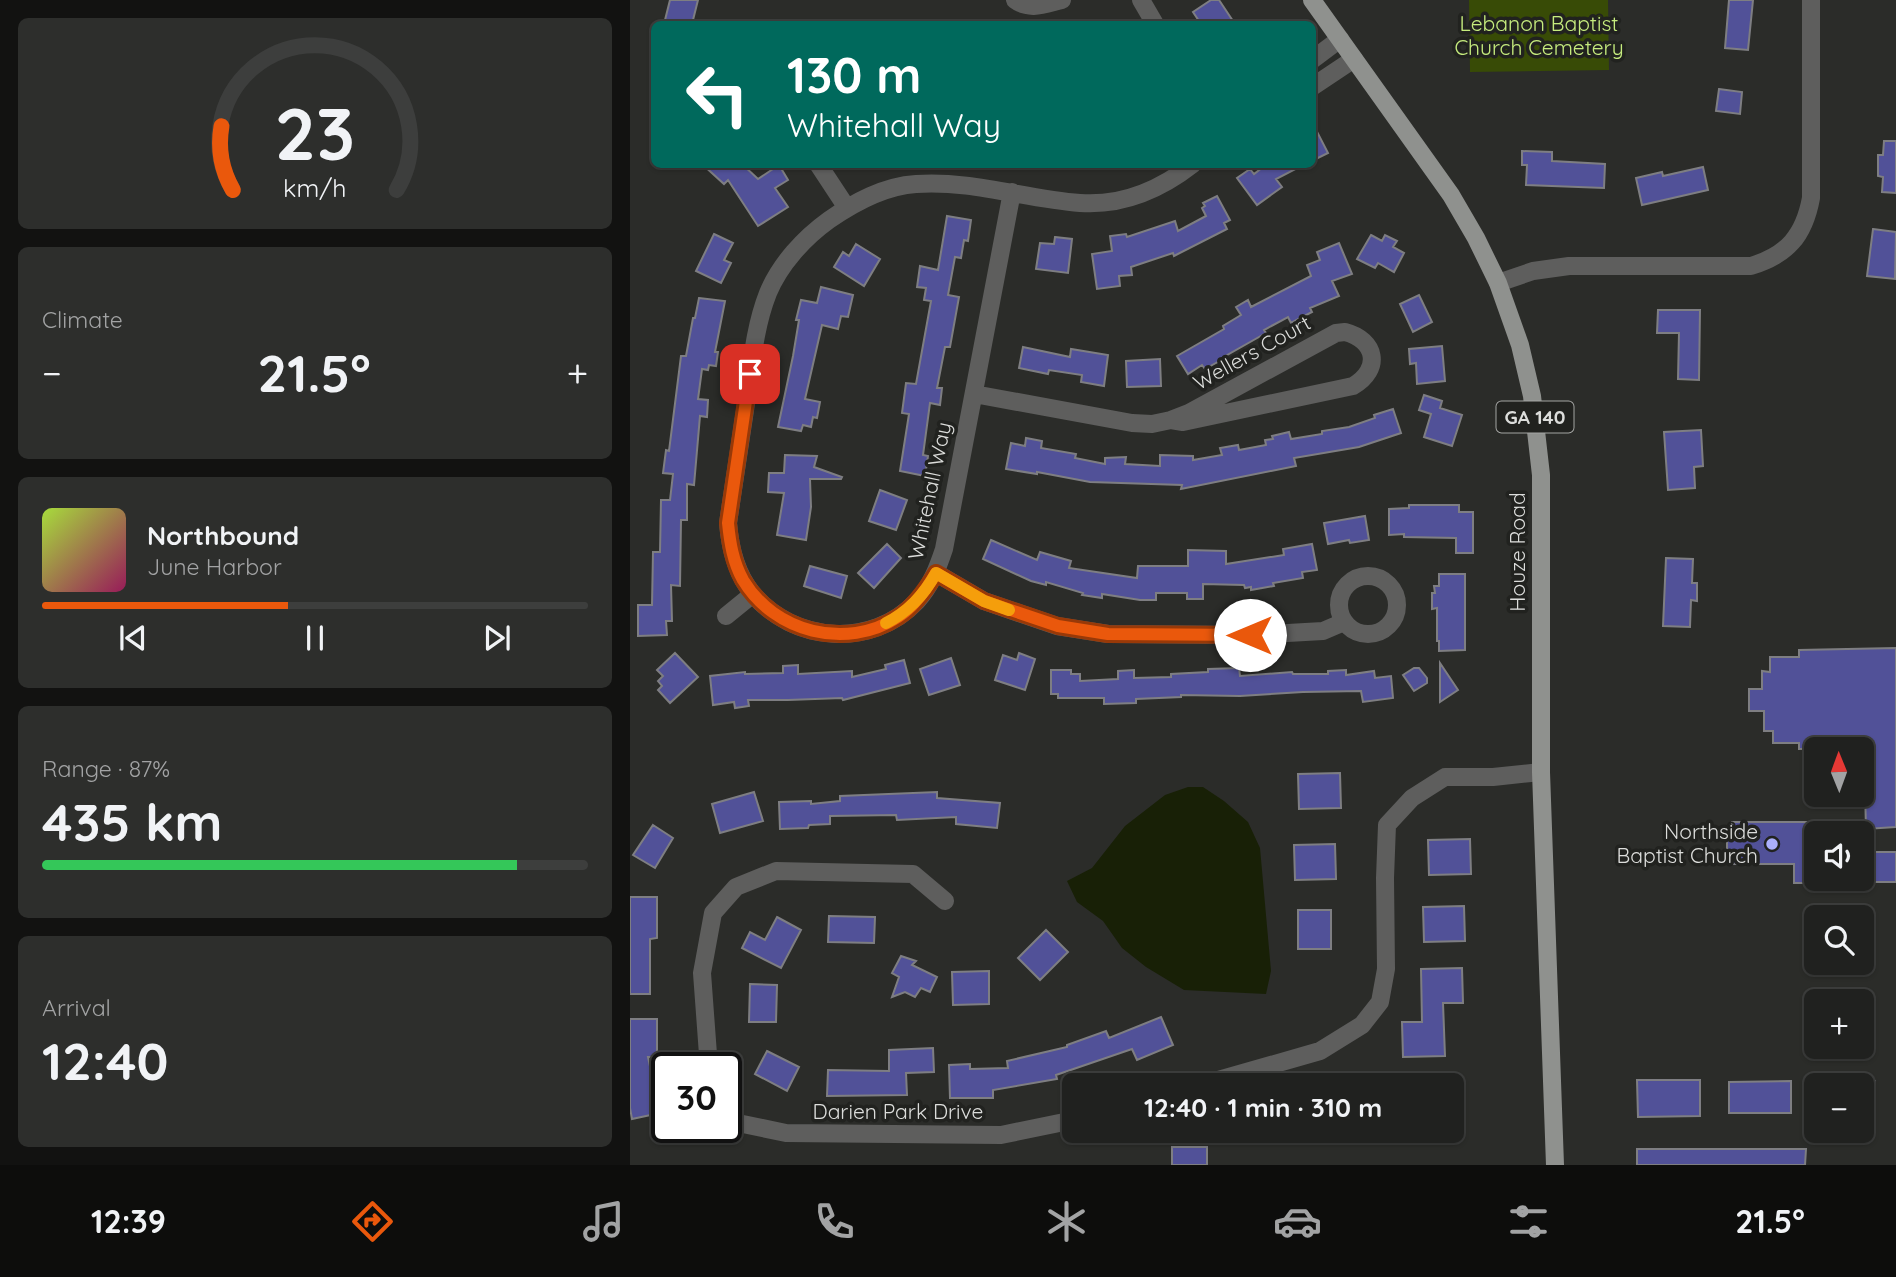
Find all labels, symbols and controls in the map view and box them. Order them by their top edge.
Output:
park label: Lebanon Baptist Church Cemetery [1454,10,1624,60]
text: 130 m [787,44,921,105]
icon: left [672,49,763,140]
text: 23 [275,87,355,178]
text: Whitehall Way [787,105,1001,145]
text: km/h [283,172,347,203]
text: Climate [42,305,123,334]
street label: Wellers Court [1188,309,1315,395]
text: 21.5° [258,340,371,405]
pin [720,344,780,404]
text: − [42,349,62,397]
text: + [567,349,588,397]
icon: arrive [731,355,769,393]
road number: GA 140 [1496,402,1574,432]
street label: Whitehall Way [902,419,956,562]
street label: Houze Road [1504,492,1530,612]
text: Northbound [147,519,299,552]
text: June Harbor [147,552,282,581]
position arrow [1213,598,1287,672]
icon: previous [114,619,152,657]
icon: pause [296,619,334,657]
icon: next [478,619,516,657]
north arrow [1804,737,1874,807]
map controls [1804,737,1874,1143]
text: Range · 87% [42,754,170,783]
text: 435 km [42,789,223,854]
place label: Northside Baptist Church [1617,818,1758,868]
button: sound [1804,821,1874,891]
marker: Northside Baptist Church [1764,836,1780,852]
button: search [1804,905,1874,975]
button: + [1804,989,1874,1059]
text: Arrival [42,993,111,1022]
text: 12:40 [42,1028,169,1093]
speed limit sign: 30 [651,1052,742,1143]
button: − [1804,1073,1874,1143]
text: 12:40 · 1 min · 310 m [1144,1091,1382,1124]
street label: Darien Park Drive [813,1098,983,1124]
icon: directions [348,1197,397,1246]
icon: music [579,1197,628,1246]
icon: phone [810,1197,859,1246]
icon: climate [1042,1197,1091,1246]
icon: car [1273,1197,1322,1246]
icon: filters [1504,1197,1553,1246]
text: 12:39 [91,1201,166,1241]
text: 21.5° [1735,1201,1805,1241]

